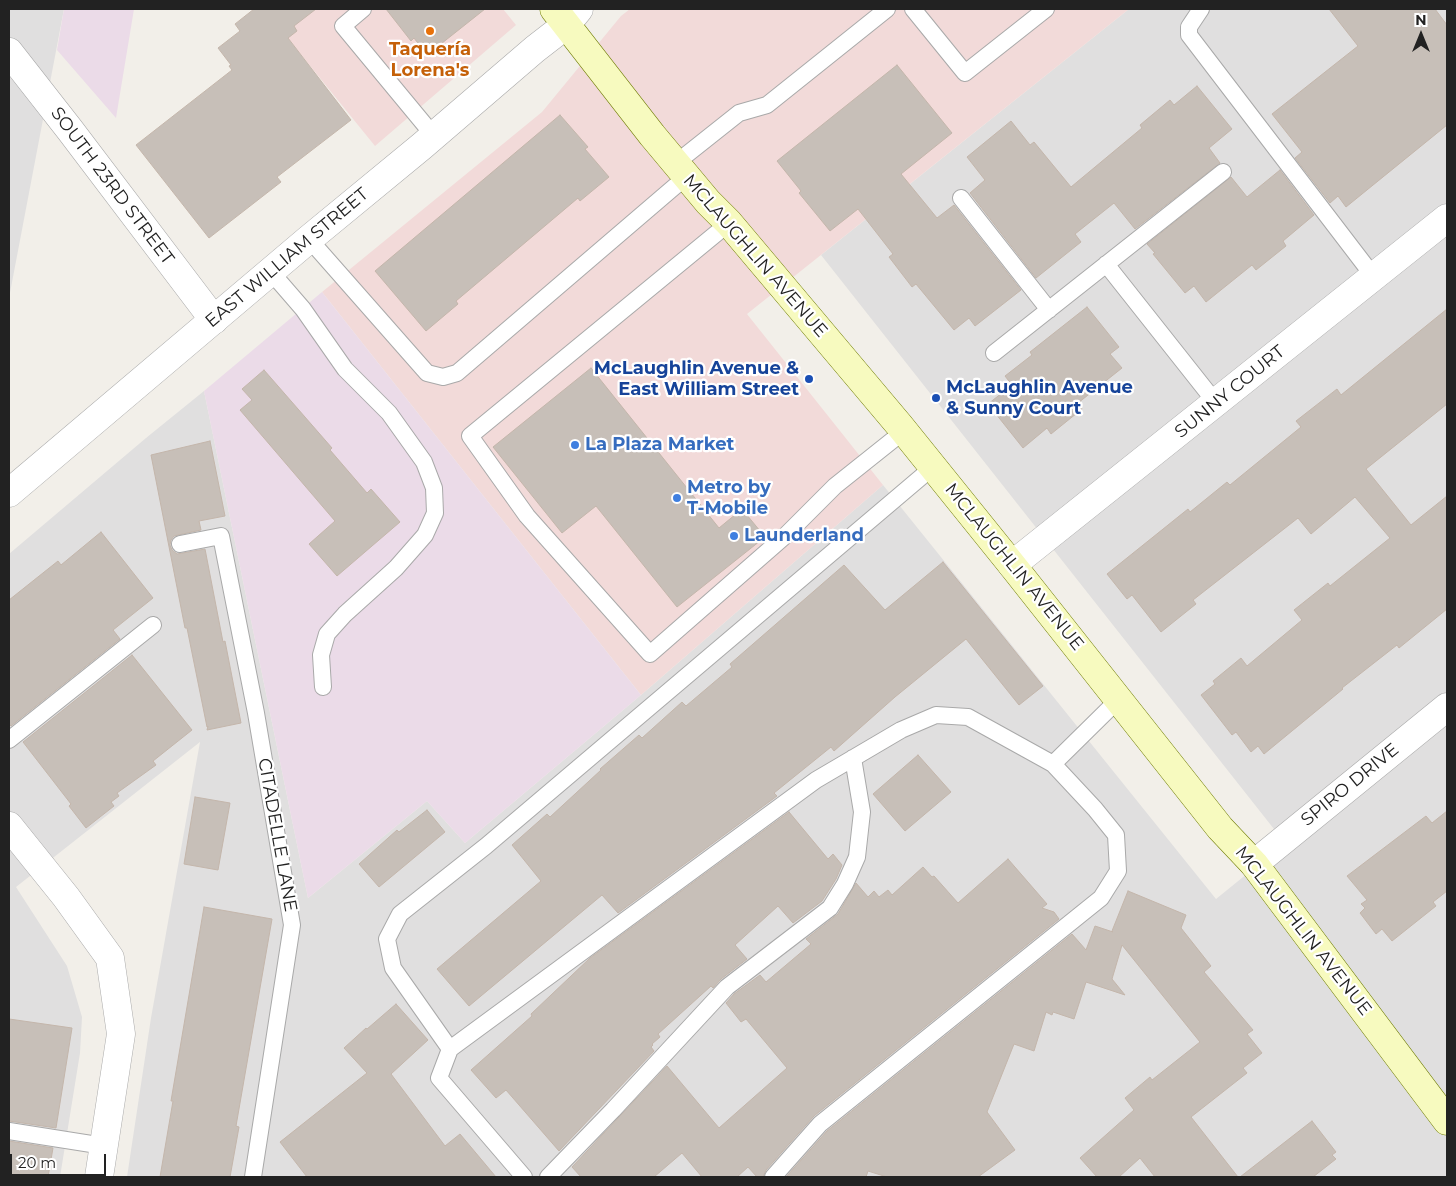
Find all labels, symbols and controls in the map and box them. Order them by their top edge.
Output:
north arrow [1396,10,1446,60]
text: N [1415,11,1427,29]
marker: Taquería Lorena's [424,25,436,37]
place label: Taquería Lorena's [389,39,471,82]
street label: SOUTH 23RD STREET [46,103,178,269]
street label: MCLAUGHLIN AVENUE [678,170,832,342]
street label: EAST WILLIAM STREET [201,183,373,333]
street label: SUNNY COURT [1171,341,1289,443]
place label: McLaughlin Avenue & East William Street [594,358,799,400]
marker: McLaughlin Avenue & East William Street [803,373,815,385]
place label: McLaughlin Avenue & Sunny Court [946,377,1133,419]
marker: McLaughlin Avenue & Sunny Court [930,392,942,404]
place label: La Plaza Market [585,434,734,456]
marker: La Plaza Market [569,439,581,451]
place label: Metro by T-Mobile [687,477,771,520]
street label: MCLAUGHLIN AVENUE [940,479,1088,655]
marker: Metro by T-Mobile [671,492,683,504]
place label: Launderland [744,525,864,547]
marker: Launderland [728,530,740,542]
street label: SPIRO DRIVE [1297,739,1403,831]
street label: CITADELLE LANE [253,756,301,914]
street label: MCLAUGHLIN AVENUE [1230,842,1376,1020]
scale bar [12,1144,109,1176]
text: 20 m [18,1153,56,1172]

